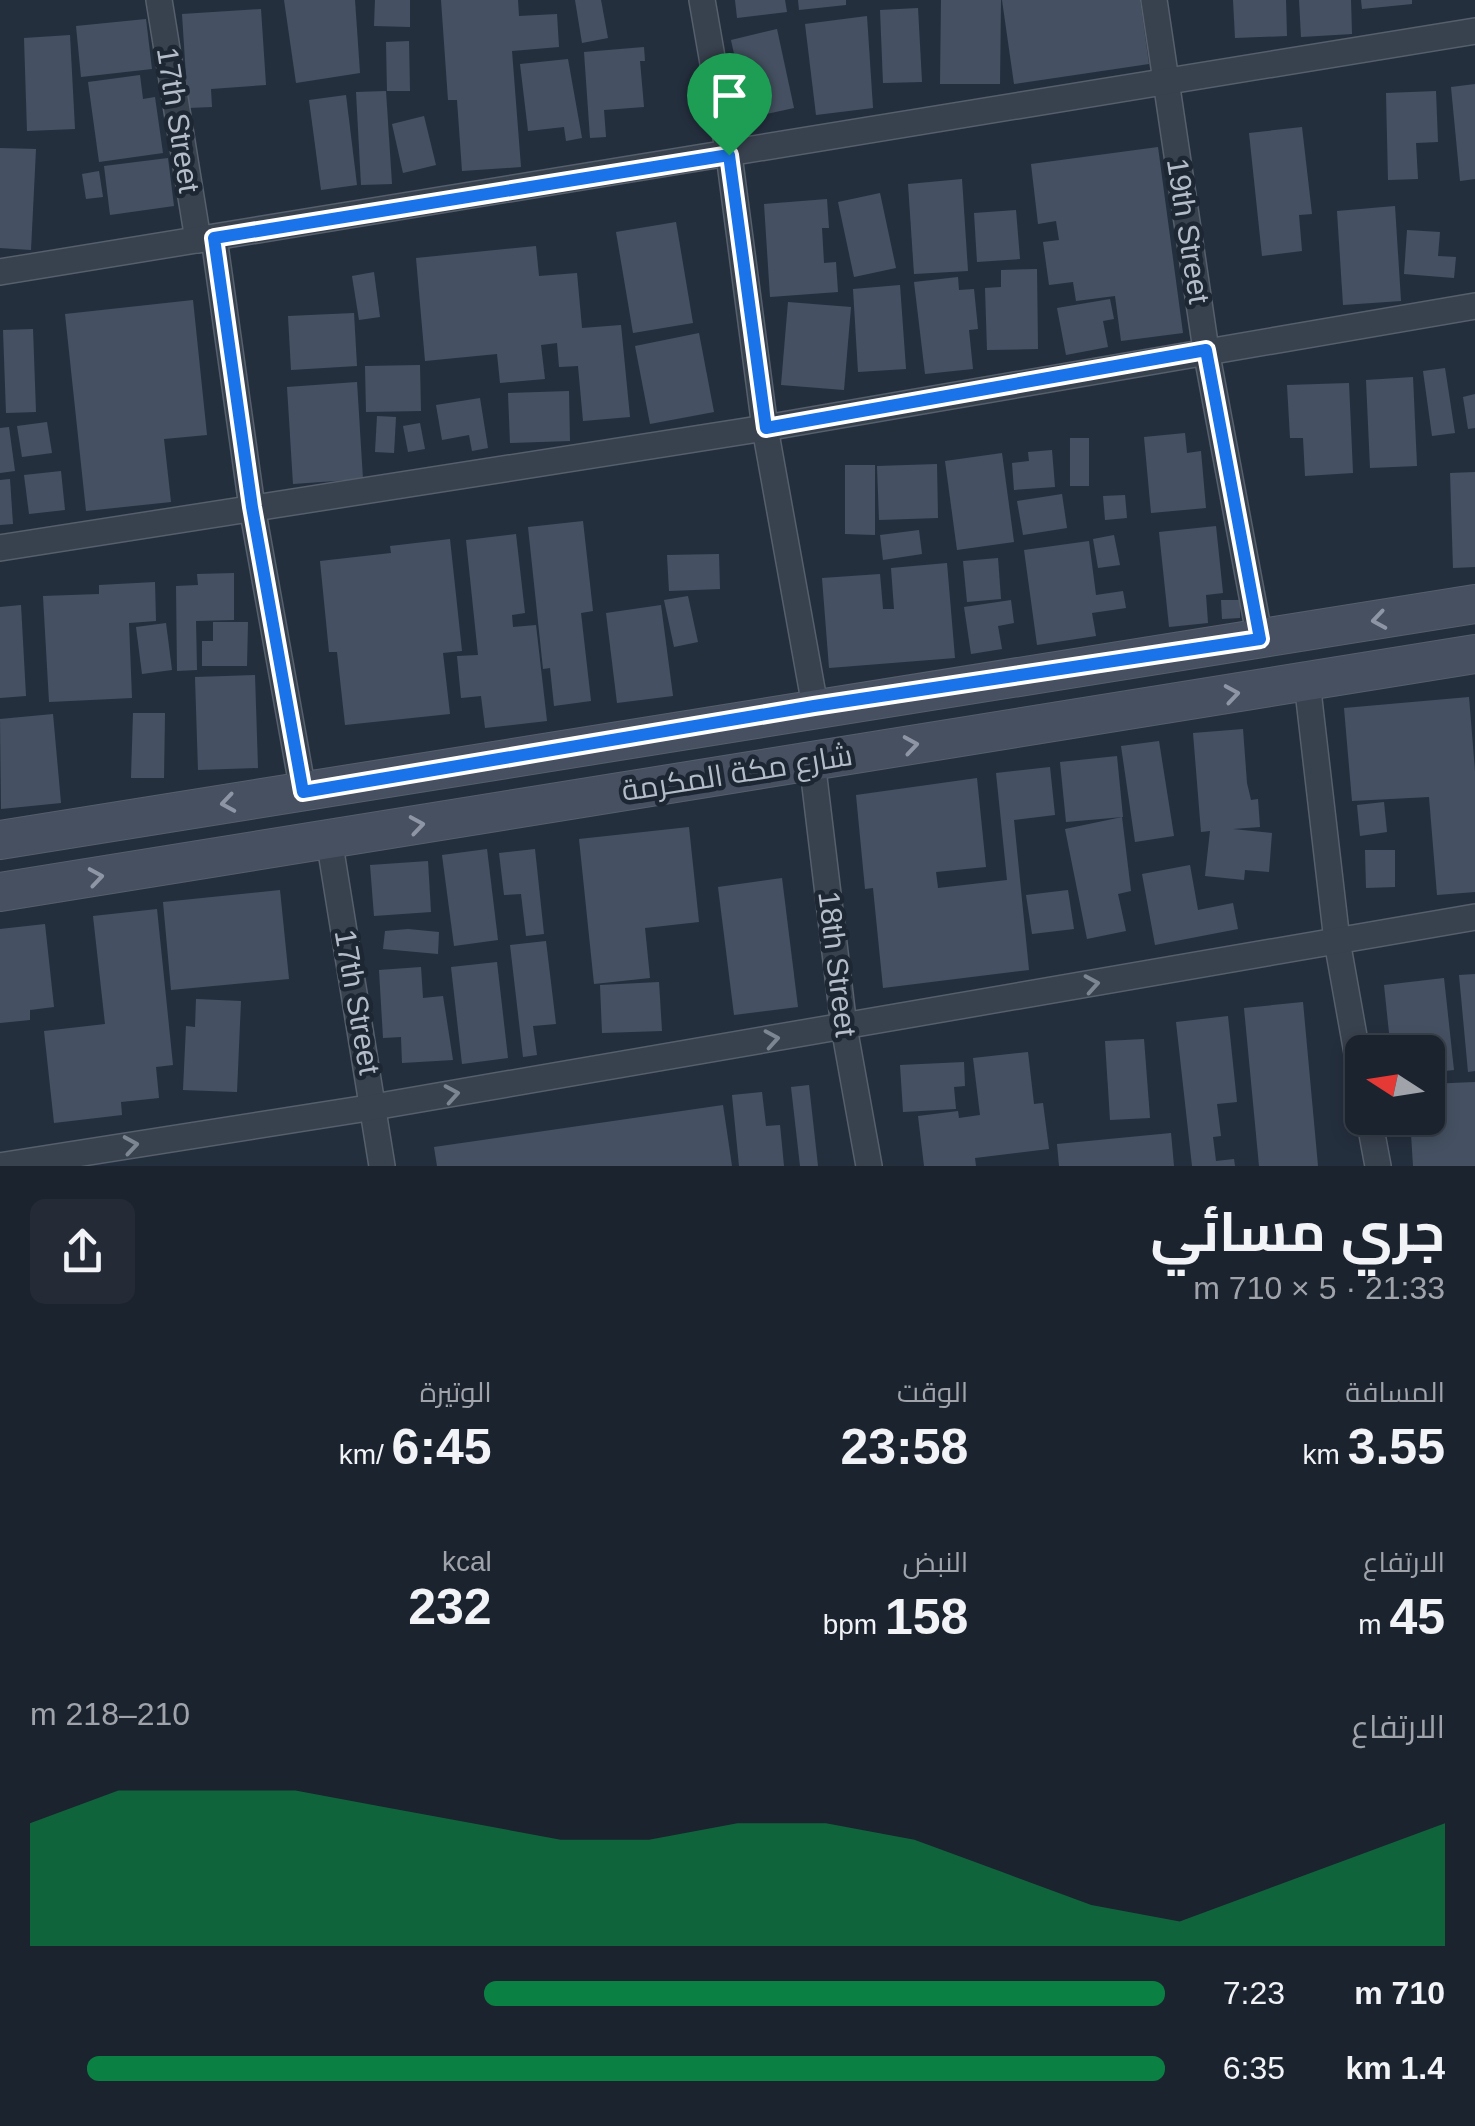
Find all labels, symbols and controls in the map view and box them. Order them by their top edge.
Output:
street label: 17th Street [151,45,206,196]
pin [687,53,772,156]
icon: arrive [702,68,757,123]
street label: 19th Street [1161,156,1216,307]
one-way arrow [1371,608,1387,629]
one-way arrow [1223,684,1240,705]
one-way arrow [902,735,919,756]
street label: شارع مكة المكرمة [619,738,855,811]
one-way arrow [220,792,237,813]
one-way arrow [409,815,425,836]
one-way arrow [88,867,105,888]
street label: 18th Street [812,889,863,1039]
street label: 17th Street [329,927,387,1078]
one-way arrow [1084,974,1101,995]
one-way arrow [764,1029,780,1050]
north arrow [1345,1035,1445,1135]
map controls [1345,1035,1445,1135]
one-way arrow [444,1084,460,1105]
one-way arrow [123,1136,139,1157]
button: share [30,1199,135,1304]
text: جري مسائي [1150,1201,1445,1263]
text: 21:33 · 5 × 710 m [1193,1270,1445,1306]
text: الوتيرة [420,1377,492,1408]
text: الوقت [897,1377,968,1408]
text: المسافة [1345,1377,1445,1408]
text: 6:45 [392,1419,492,1475]
text: 23:58 [840,1419,968,1475]
text: 3.55 [1348,1419,1445,1475]
text: /km [339,1439,392,1470]
text: km [1303,1439,1348,1470]
text: kcal [442,1546,492,1577]
text: النبض [902,1547,968,1578]
text: الارتفاع [1363,1547,1445,1578]
text: 232 [408,1579,492,1635]
text: 158 [885,1589,968,1645]
text: 45 [1389,1589,1445,1645]
text: bpm [823,1609,885,1640]
text: m [1358,1609,1389,1640]
text: 210–218 m [30,1696,190,1732]
text: الارتفاع [1351,1709,1445,1745]
text: 7:23 [1223,1975,1285,2011]
text: 710 m [1354,1975,1445,2011]
text: 6:35 [1223,2050,1285,2086]
text: 1.4 km [1345,2050,1445,2086]

